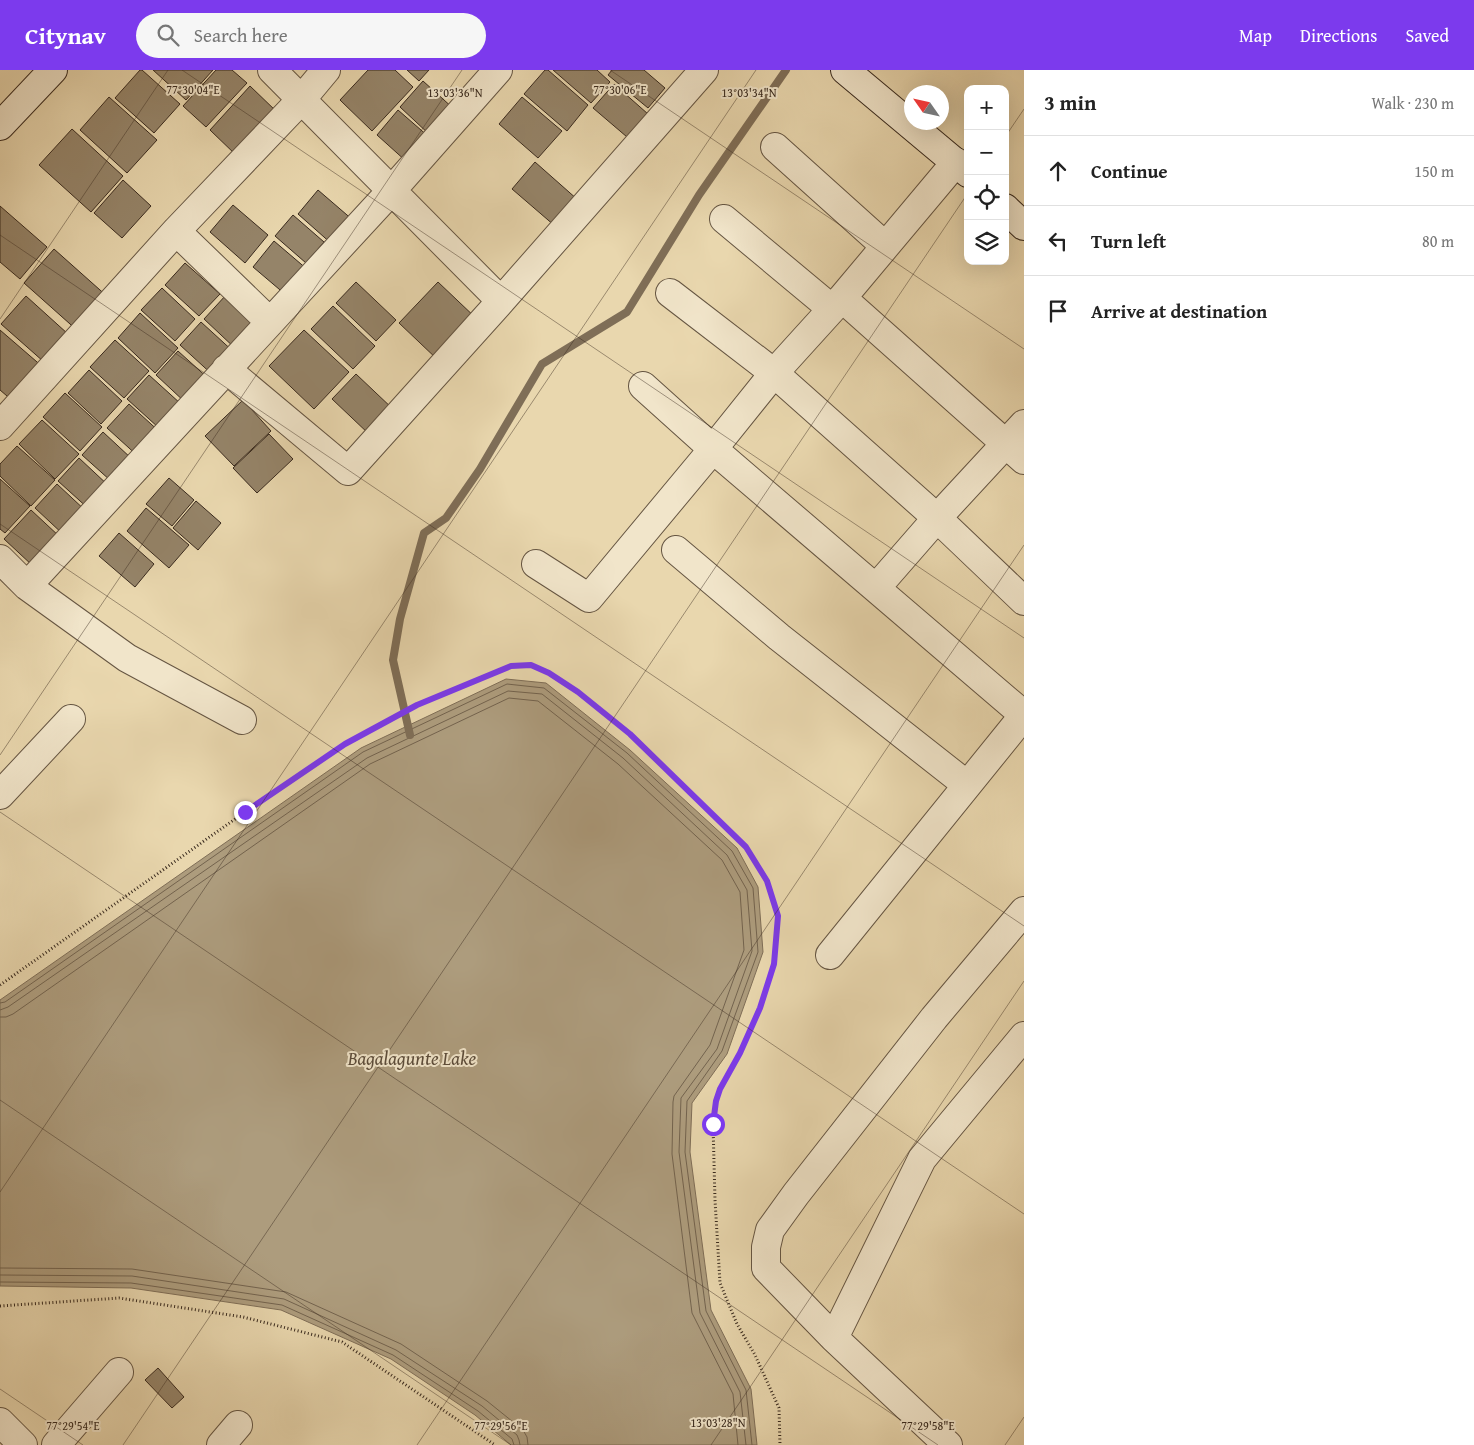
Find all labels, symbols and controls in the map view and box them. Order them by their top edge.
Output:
search box [136,13,486,58]
text: Citynav [25,18,106,53]
icon: search [154,21,182,49]
text: Search here [194,21,288,49]
text: Map [1239,22,1272,49]
text: Directions [1300,22,1377,49]
text: Saved [1405,22,1449,49]
text: 77°30'04"E [166,81,220,98]
text: 77°30'06"E [593,81,647,98]
text: 13°03'36"N [427,84,483,101]
text: 13°03'34"N [721,84,777,101]
north arrow [904,85,949,130]
map controls [964,85,1009,265]
button: + [964,85,1009,130]
text: 3 min [1044,87,1096,118]
text: Walk · 230 m [1371,91,1454,115]
button: − [964,130,1009,175]
icon: ahead [1044,157,1072,185]
text: Continue [1091,157,1168,185]
text: 150 m [1414,159,1454,183]
button: locate [964,175,1009,220]
button: layers [964,220,1009,265]
icon: left [1044,227,1072,255]
text: Turn left [1091,227,1166,255]
text: 80 m [1422,229,1454,253]
icon: arrive [1044,297,1072,325]
text: Arrive at destination [1091,297,1267,325]
route end [234,801,257,824]
water label: Bagalagunte Lake [347,1044,476,1072]
route start [702,1113,725,1136]
text: 13°03'28"N [690,1414,746,1431]
text: 77°29'54"E [46,1417,100,1434]
text: 77°29'56"E [474,1417,528,1434]
text: 77°29'58"E [901,1417,955,1434]

